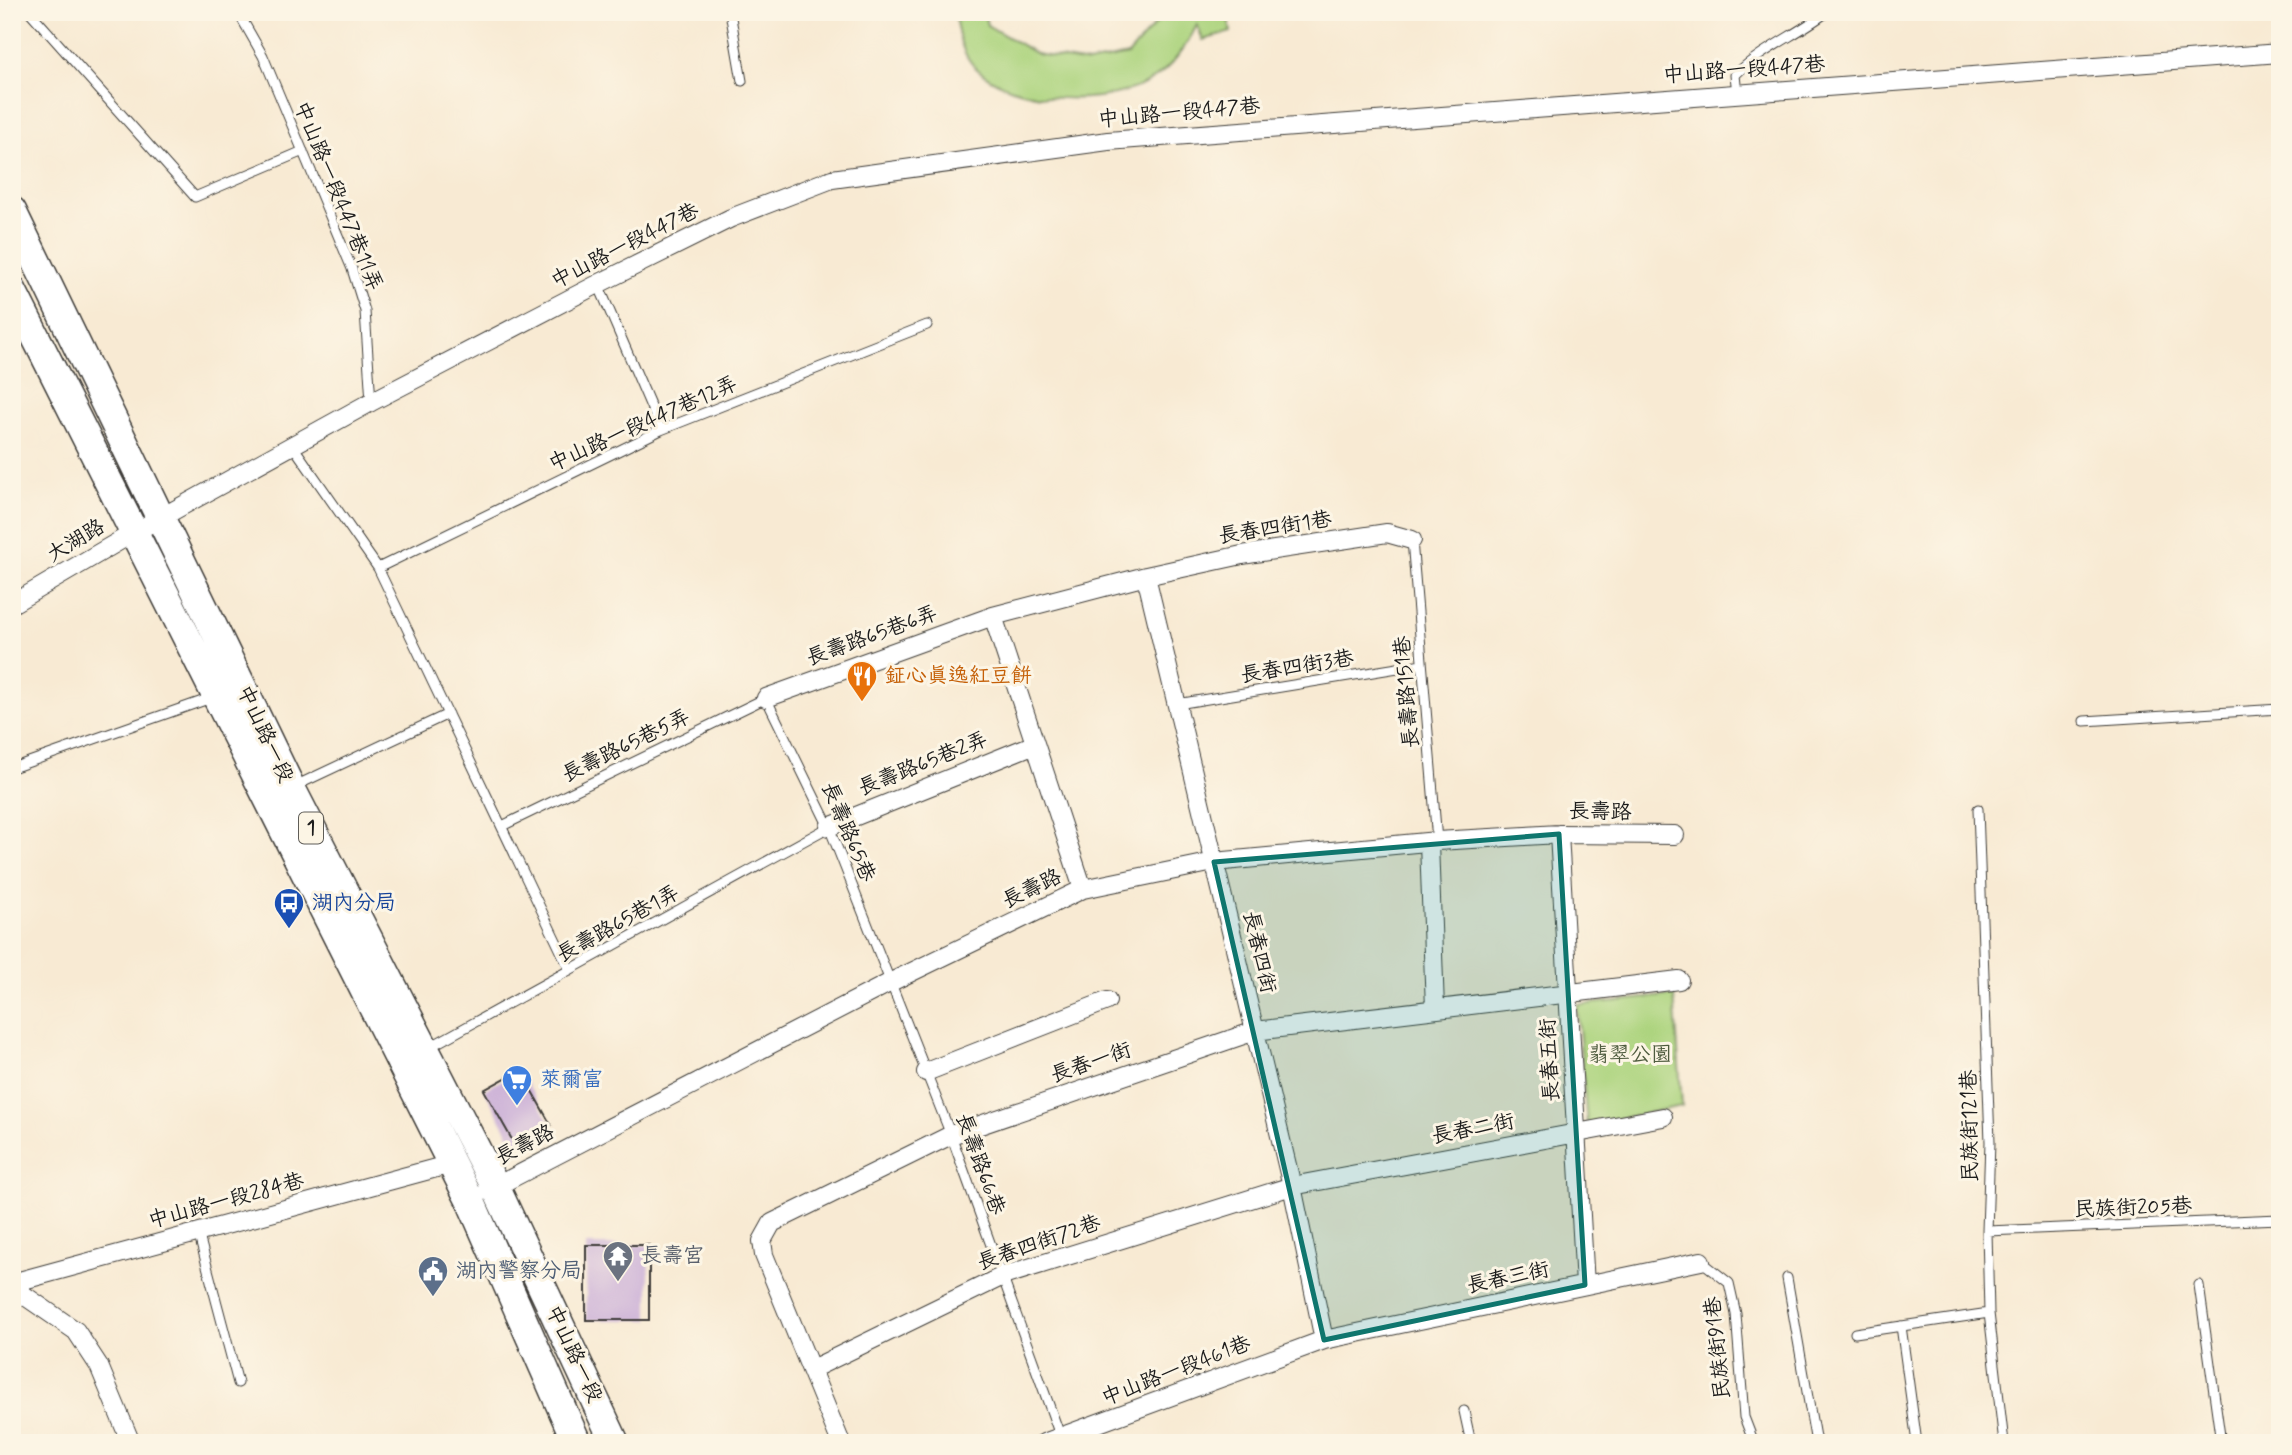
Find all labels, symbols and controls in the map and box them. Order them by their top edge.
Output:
street label: 中山路一段447巷 [1662,50,1826,90]
street label: 中山路一段447巷 [1097,92,1261,134]
street label: 中山路一段447巷11弄 [287,97,389,295]
street label: 中山路一段447巷 [546,197,704,295]
street label: 中山路一段447巷12弄 [544,370,742,478]
street label: 長春四街1巷 [1216,505,1334,551]
street label: 大湖路 [42,513,110,569]
street label: 長壽路65巷6弄 [803,599,941,673]
street label: 長壽路151巷 [1388,635,1426,749]
street label: 長春四街3巷 [1238,644,1356,690]
restaurant icon: 鉦心真逸紅豆餅 [845,659,879,703]
place label: 鉦心真逸紅豆餅 [885,662,1032,690]
street label: 中山路一段 [230,681,300,787]
street label: 長壽路65巷5弄 [557,703,695,789]
street label: 長壽路65巷2弄 [854,725,992,803]
street label: 長壽路65巷 [814,778,882,886]
street label: 長壽路 [1568,797,1632,827]
road number: 1 [299,813,323,844]
street label: 長壽路 [998,863,1066,915]
street label: 長壽路65巷1弄 [552,879,684,969]
bus stop icon: 湖內分局 [272,886,306,930]
place label: 湖內分局 [312,889,396,917]
street label: 長春四街 [1236,908,1282,996]
street label: 長春五街 [1534,1017,1566,1103]
street label: 長春一街 [1047,1036,1135,1090]
park label: 翡翠公園 [1588,1041,1672,1069]
supermarket icon: 萊爾富 [500,1063,534,1107]
place label: 萊爾富 [540,1066,603,1094]
street label: 民族街121巷 [1955,1069,1985,1183]
street label: 長春二街 [1429,1107,1517,1151]
street label: 長壽路66巷 [949,1109,1011,1219]
street label: 長壽路 [491,1118,559,1172]
street label: 中山路一段284巷 [145,1167,307,1235]
street label: 民族街205巷 [2074,1192,2192,1224]
street label: 長春四街72巷 [974,1209,1104,1277]
temple icon: 長壽宮 [601,1239,635,1283]
place label: 長壽宮 [641,1242,704,1270]
public building icon: 湖內警察分局 [416,1254,450,1298]
street label: 長春三街 [1464,1256,1552,1300]
place label: 湖內警察分局 [456,1257,582,1285]
street label: 民族街91巷 [1699,1295,1737,1401]
street label: 中山路一段 [539,1301,609,1407]
street label: 中山路一段461巷 [1097,1330,1255,1412]

